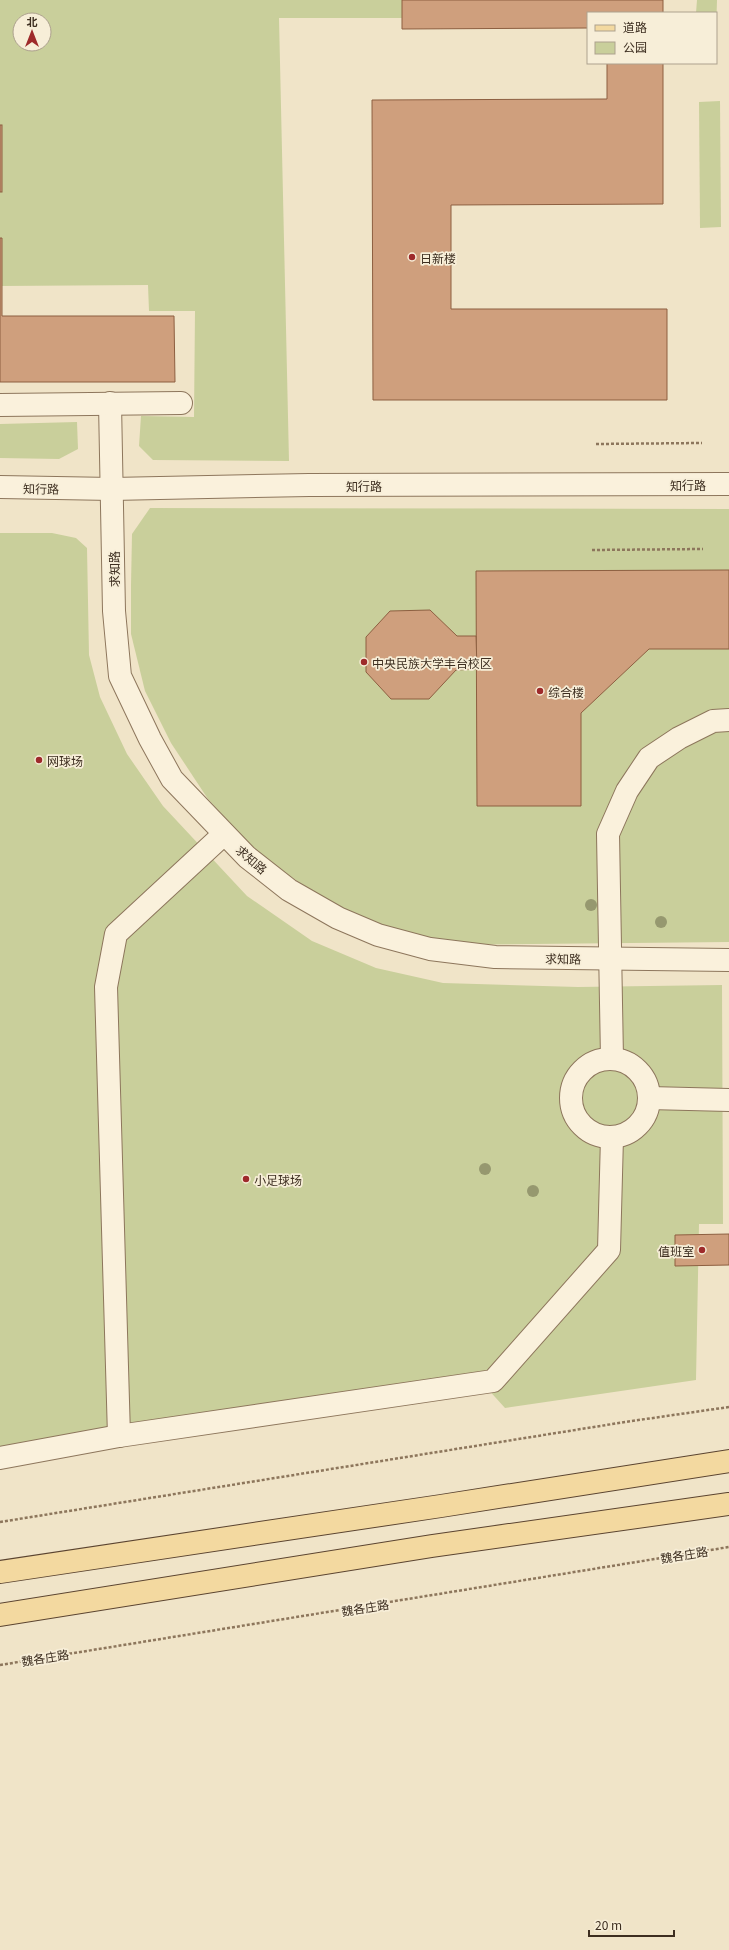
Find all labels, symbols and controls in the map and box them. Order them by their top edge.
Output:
north arrow [12,12,52,52]
legend [587,12,717,64]
text: 北 [27,13,38,29]
text: 道路 [623,18,647,35]
text: 公园 [623,38,647,55]
place label: 日新楼 [420,249,456,266]
marker: 日新楼 [407,252,417,262]
street label: 知行路 [670,476,706,493]
street label: 知行路 [346,477,382,494]
street label: 知行路 [23,479,59,497]
street label: 求知路 [105,551,122,587]
place label: 中央民族大学丰台校区 [372,654,492,671]
marker: 中央民族大学丰台校区 [359,657,369,667]
place label: 综合楼 [548,683,584,700]
marker: 综合楼 [535,686,545,696]
place label: 网球场 [47,752,83,769]
marker: 网球场 [34,755,44,765]
street label: 求知路 [233,841,271,877]
street label: 求知路 [545,949,581,967]
place label: 小足球场 [254,1171,302,1188]
marker: 小足球场 [241,1174,251,1184]
place label: 值班室 [658,1242,694,1259]
marker: 值班室 [697,1245,707,1255]
street label: 魏各庄路 [659,1542,709,1566]
street label: 魏各庄路 [340,1595,390,1619]
street label: 魏各庄路 [20,1645,70,1669]
scale bar [589,1912,674,1938]
text: 20 m [595,1916,622,1933]

